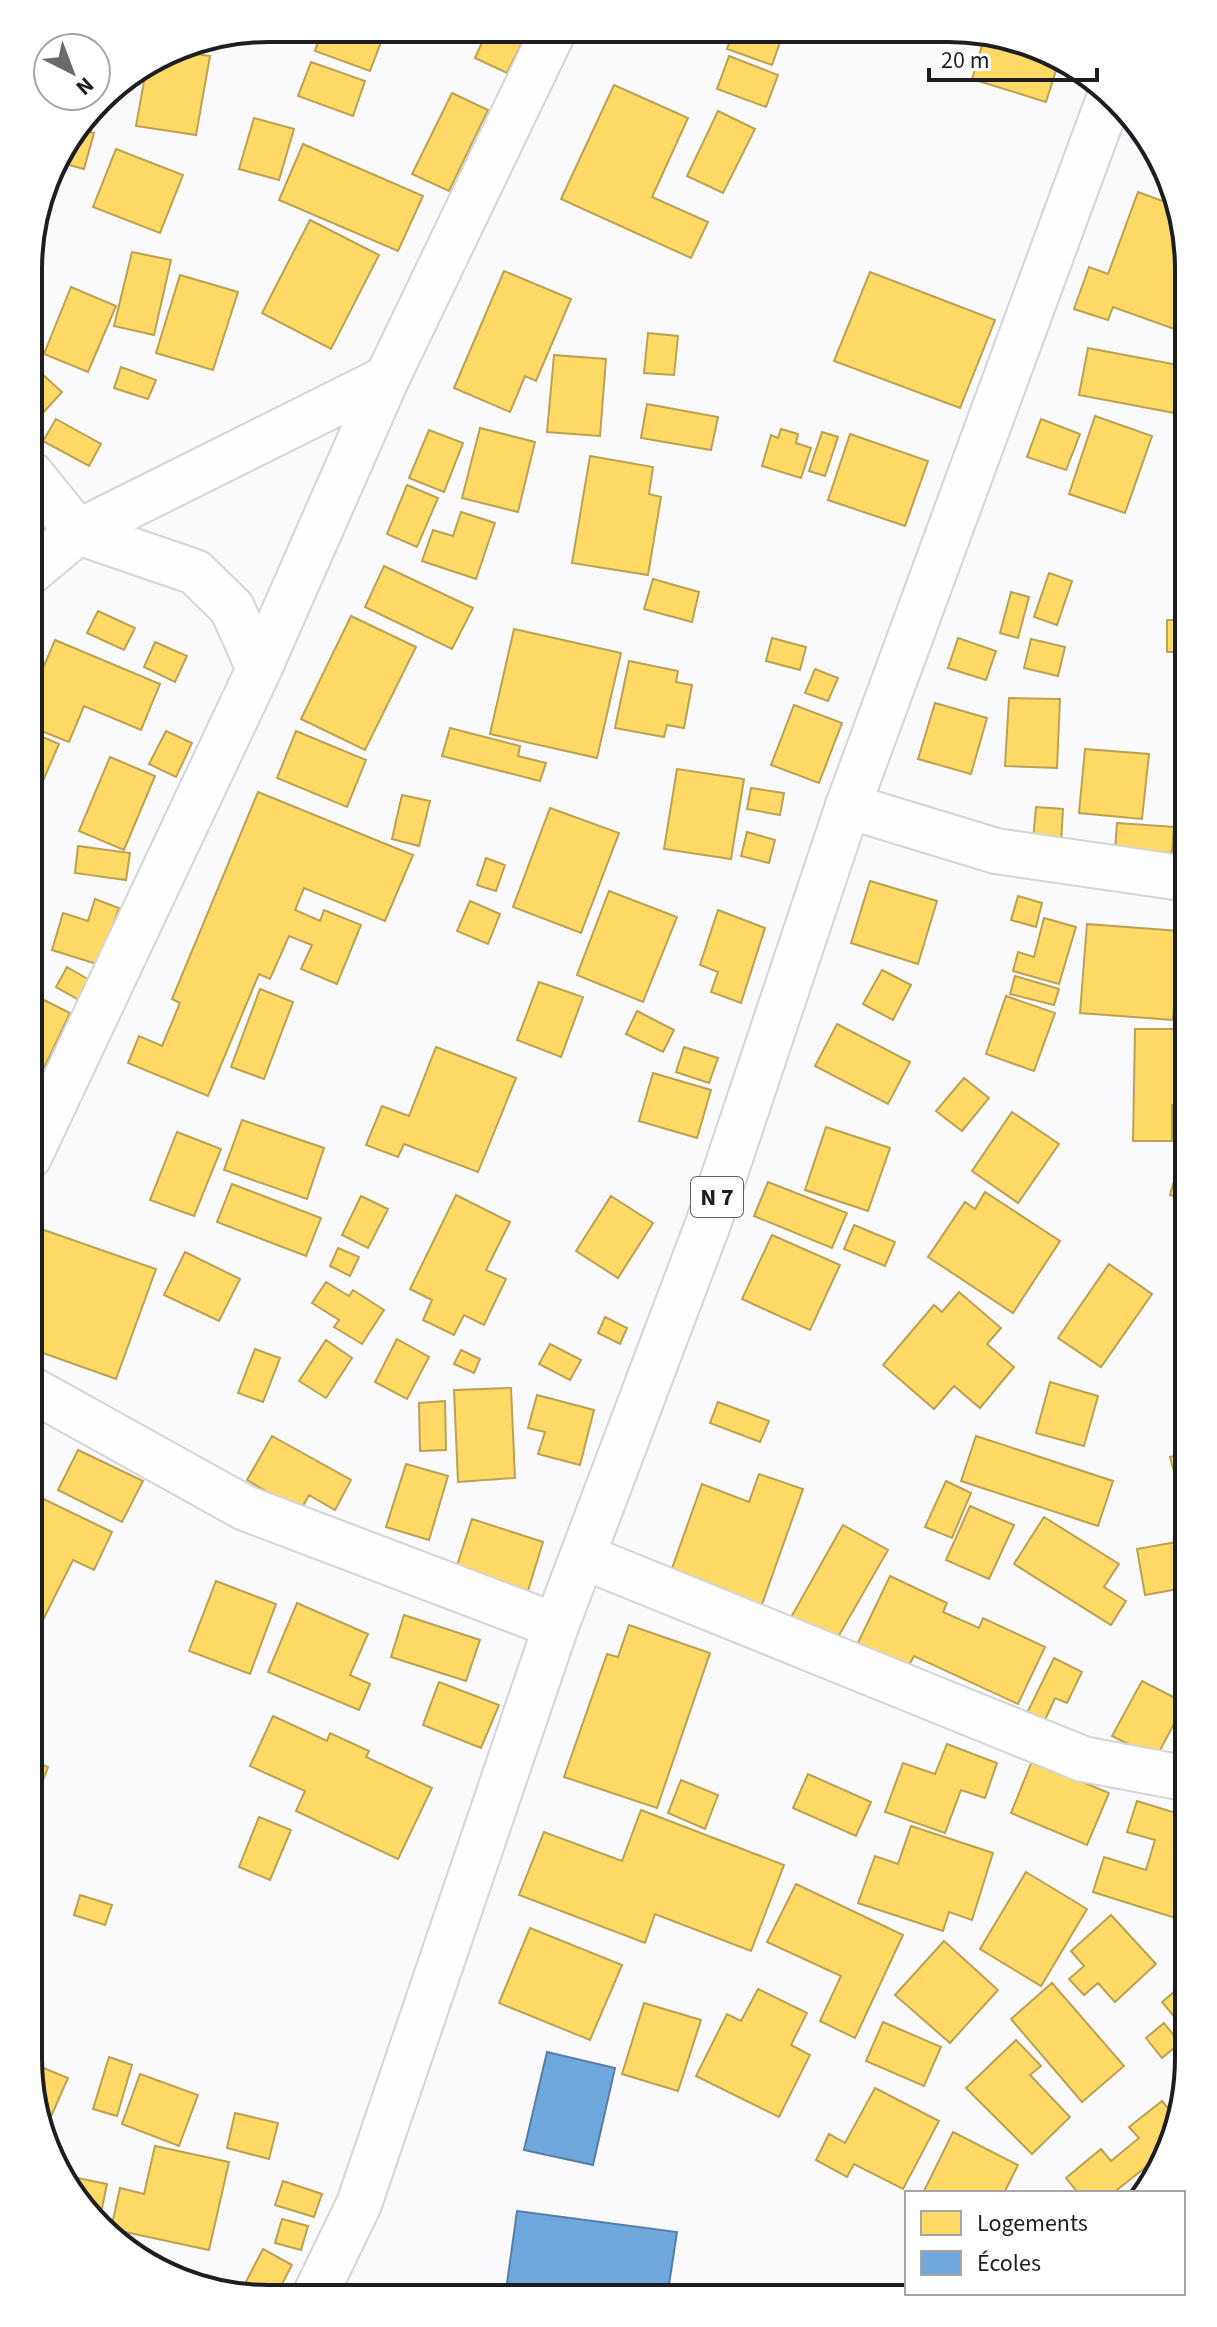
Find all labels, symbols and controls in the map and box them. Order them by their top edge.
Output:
north arrow [32,32,112,112]
scale bar [929,32,1097,82]
text: 20 m [941,43,990,78]
text: N [69,69,101,103]
road number: N 7 [691,1177,743,1217]
legend [905,2191,1185,2295]
text: Logements [977,2206,1088,2241]
text: Écoles [977,2246,1041,2281]

